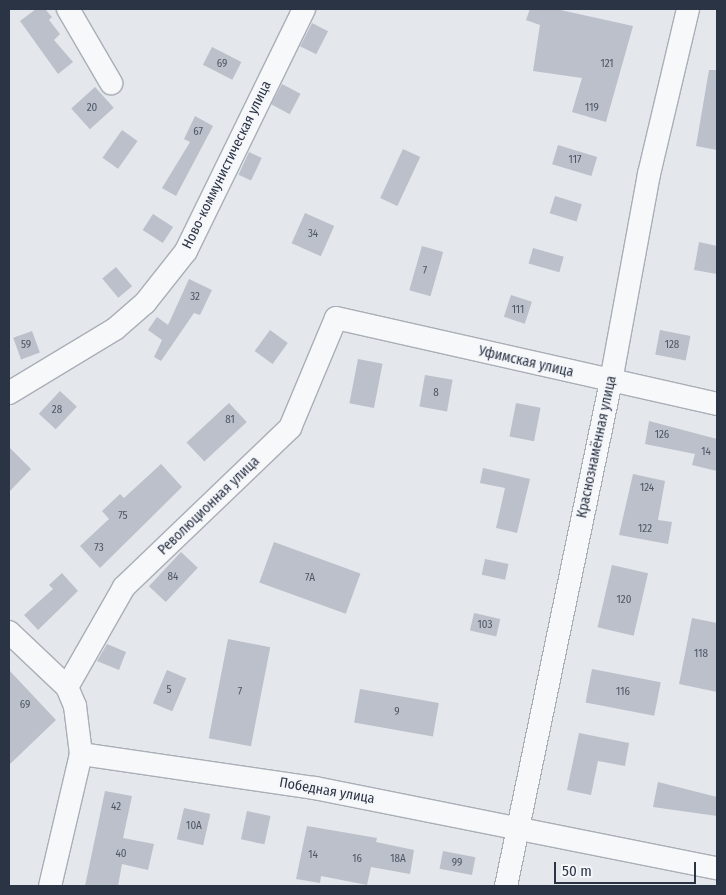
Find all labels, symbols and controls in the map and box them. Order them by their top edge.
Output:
house number: 69 [217,57,227,71]
house number: 121 [600,57,614,71]
street label: Ново-коммунистическая улица [179,78,275,252]
house number: 20 [87,101,97,115]
house number: 119 [585,101,599,115]
house number: 67 [193,125,203,139]
house number: 117 [569,153,581,167]
house number: 34 [308,227,318,241]
house number: 7 [423,264,427,278]
house number: 32 [190,290,200,304]
house number: 111 [512,303,524,317]
house number: 59 [21,338,31,352]
house number: 128 [665,338,679,352]
street label: Уфимская улица [477,343,575,381]
street label: Краснознамённая улица [574,374,620,520]
house number: 8 [433,386,439,400]
house number: 28 [52,403,62,417]
house number: 81 [225,413,235,427]
house number: 126 [655,428,669,442]
house number: 14 [701,445,711,459]
street label: Революционная улица [155,453,263,559]
house number: 124 [640,481,654,495]
house number: 75 [118,509,128,523]
house number: 122 [638,522,652,536]
house number: 73 [94,541,104,555]
house number: 84 [168,570,178,584]
house number: 7А [305,571,315,585]
house number: 120 [617,593,631,607]
house number: 103 [478,618,492,632]
house number: 118 [694,647,708,661]
house number: 5 [166,683,172,697]
house number: 7 [238,685,242,699]
house number: 116 [616,685,630,699]
house number: 69 [20,698,30,712]
house number: 9 [394,705,400,719]
street label: Победная улица [278,774,376,808]
house number: 42 [111,800,121,814]
house number: 10А [186,819,202,833]
house number: 40 [115,847,127,861]
house number: 14 [308,848,318,862]
house number: 16 [352,852,362,866]
house number: 18А [390,852,406,866]
scale bar [556,852,698,884]
house number: 99 [452,856,462,870]
text: 50 m [562,862,592,880]

